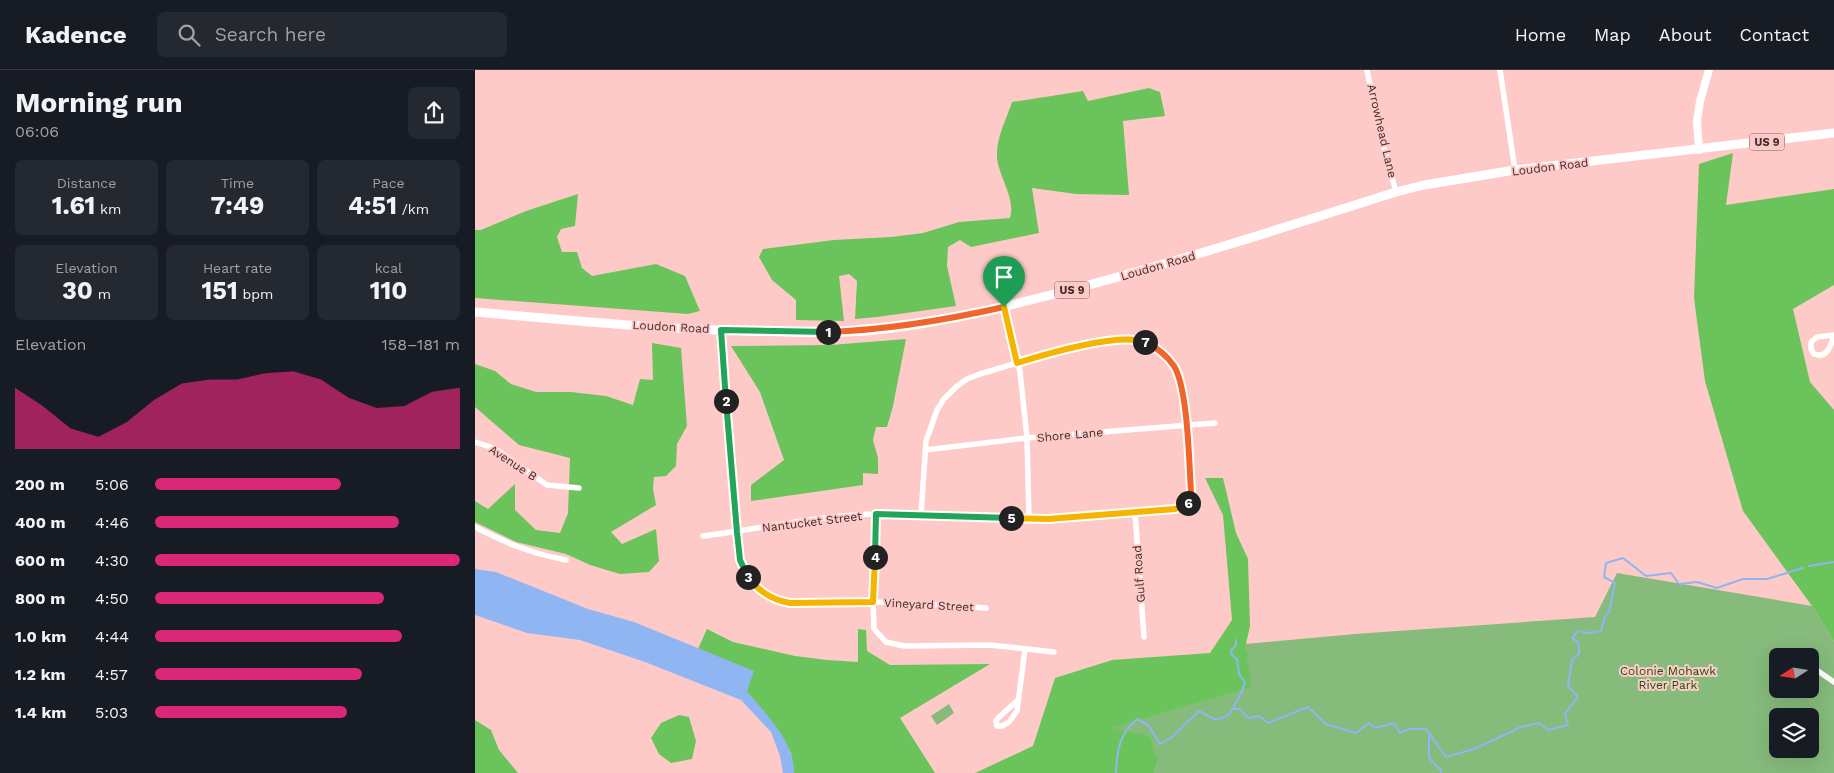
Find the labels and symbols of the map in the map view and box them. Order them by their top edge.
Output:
street label: Arrowhead Lane [1364,83,1400,179]
road number: US 9 [1749,134,1785,150]
street label: Loudon Road [1511,155,1589,179]
street label: Loudon Road [1119,249,1197,283]
pin [983,256,1025,307]
road number: US 9 [1055,282,1089,298]
street label: Loudon Road [632,318,710,336]
pin: 1 [815,320,841,344]
pin: 7 [1133,330,1157,354]
pin: 2 [713,388,739,414]
street label: Shore Lane [1036,425,1104,445]
street label: Avenue B [486,442,540,484]
pin: 6 [1175,490,1201,516]
pin: 5 [999,506,1023,530]
street label: Nantucket Street [761,509,863,535]
pin: 4 [863,544,887,570]
street label: Gulf Road [1130,545,1148,603]
pin: 3 [735,564,761,590]
street label: Vineyard Street [884,596,974,614]
north arrow [1769,648,1819,698]
park label: Colonie Mohawk River Park [1620,664,1716,692]

